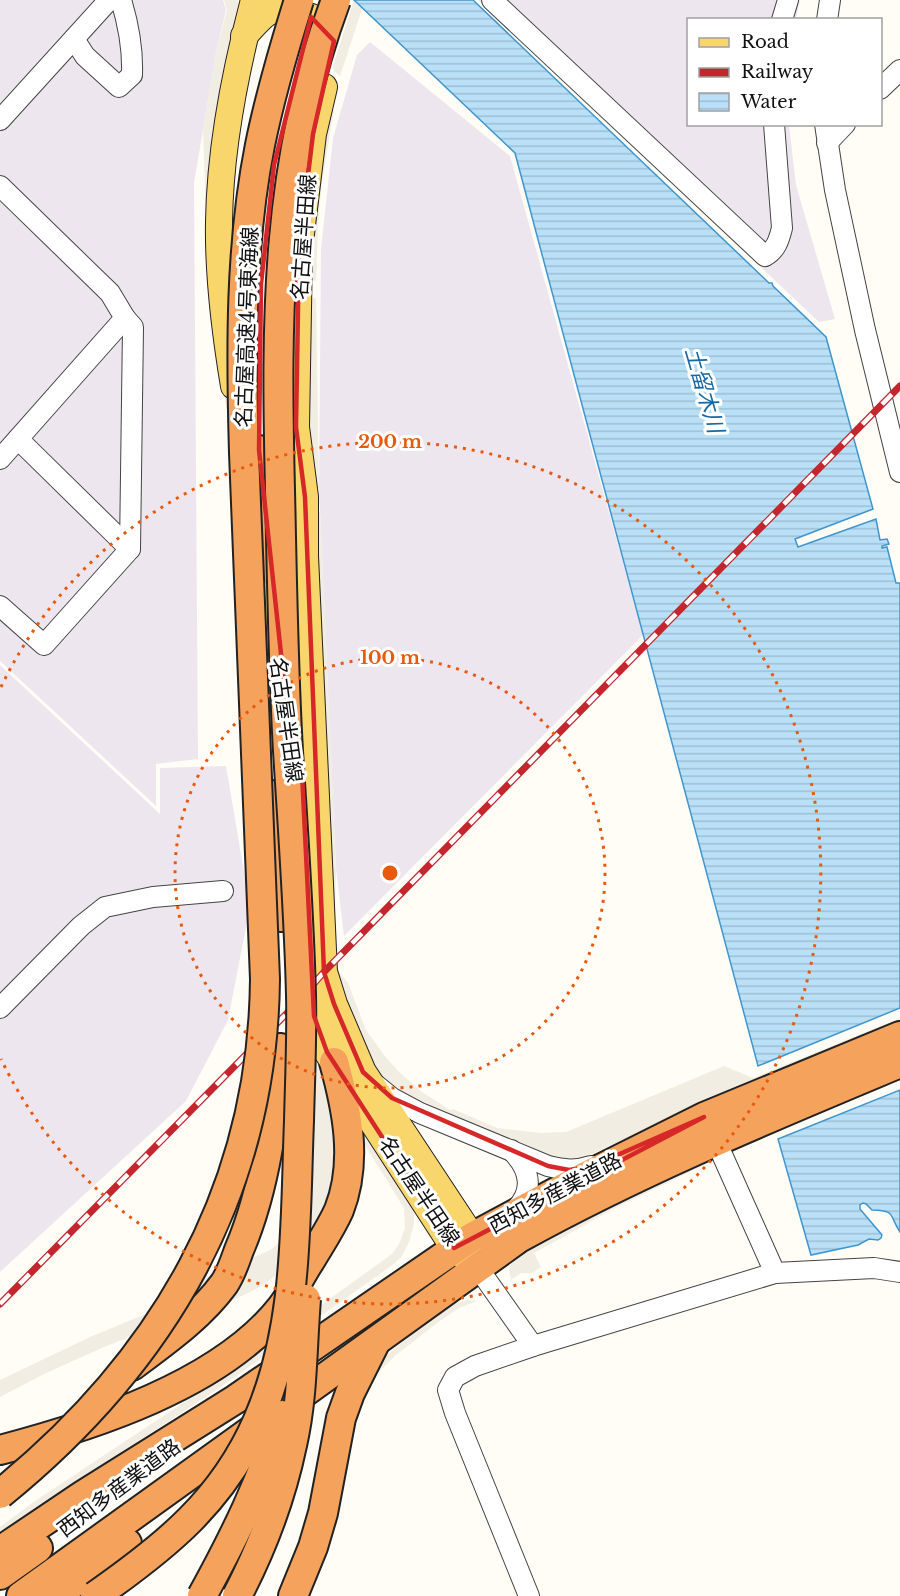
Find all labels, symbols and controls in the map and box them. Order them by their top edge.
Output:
legend [687,18,882,126]
text: Road [741,31,789,53]
text: Railway [741,61,814,83]
text: Water [740,91,797,113]
street label: 名古屋半田線 [287,173,321,301]
street label: 名古屋高速4号東海線 [230,226,264,428]
water label: 土留木川 [679,344,730,438]
text: 200 m [358,431,422,453]
text: 100 m [360,647,420,669]
street label: 名古屋半田線 [264,656,308,784]
centre of rings [380,863,400,883]
street label: 名古屋半田線 [373,1132,465,1250]
street label: 西知多産業道路 [484,1147,626,1239]
street label: 西知多産業道路 [52,1433,186,1543]

